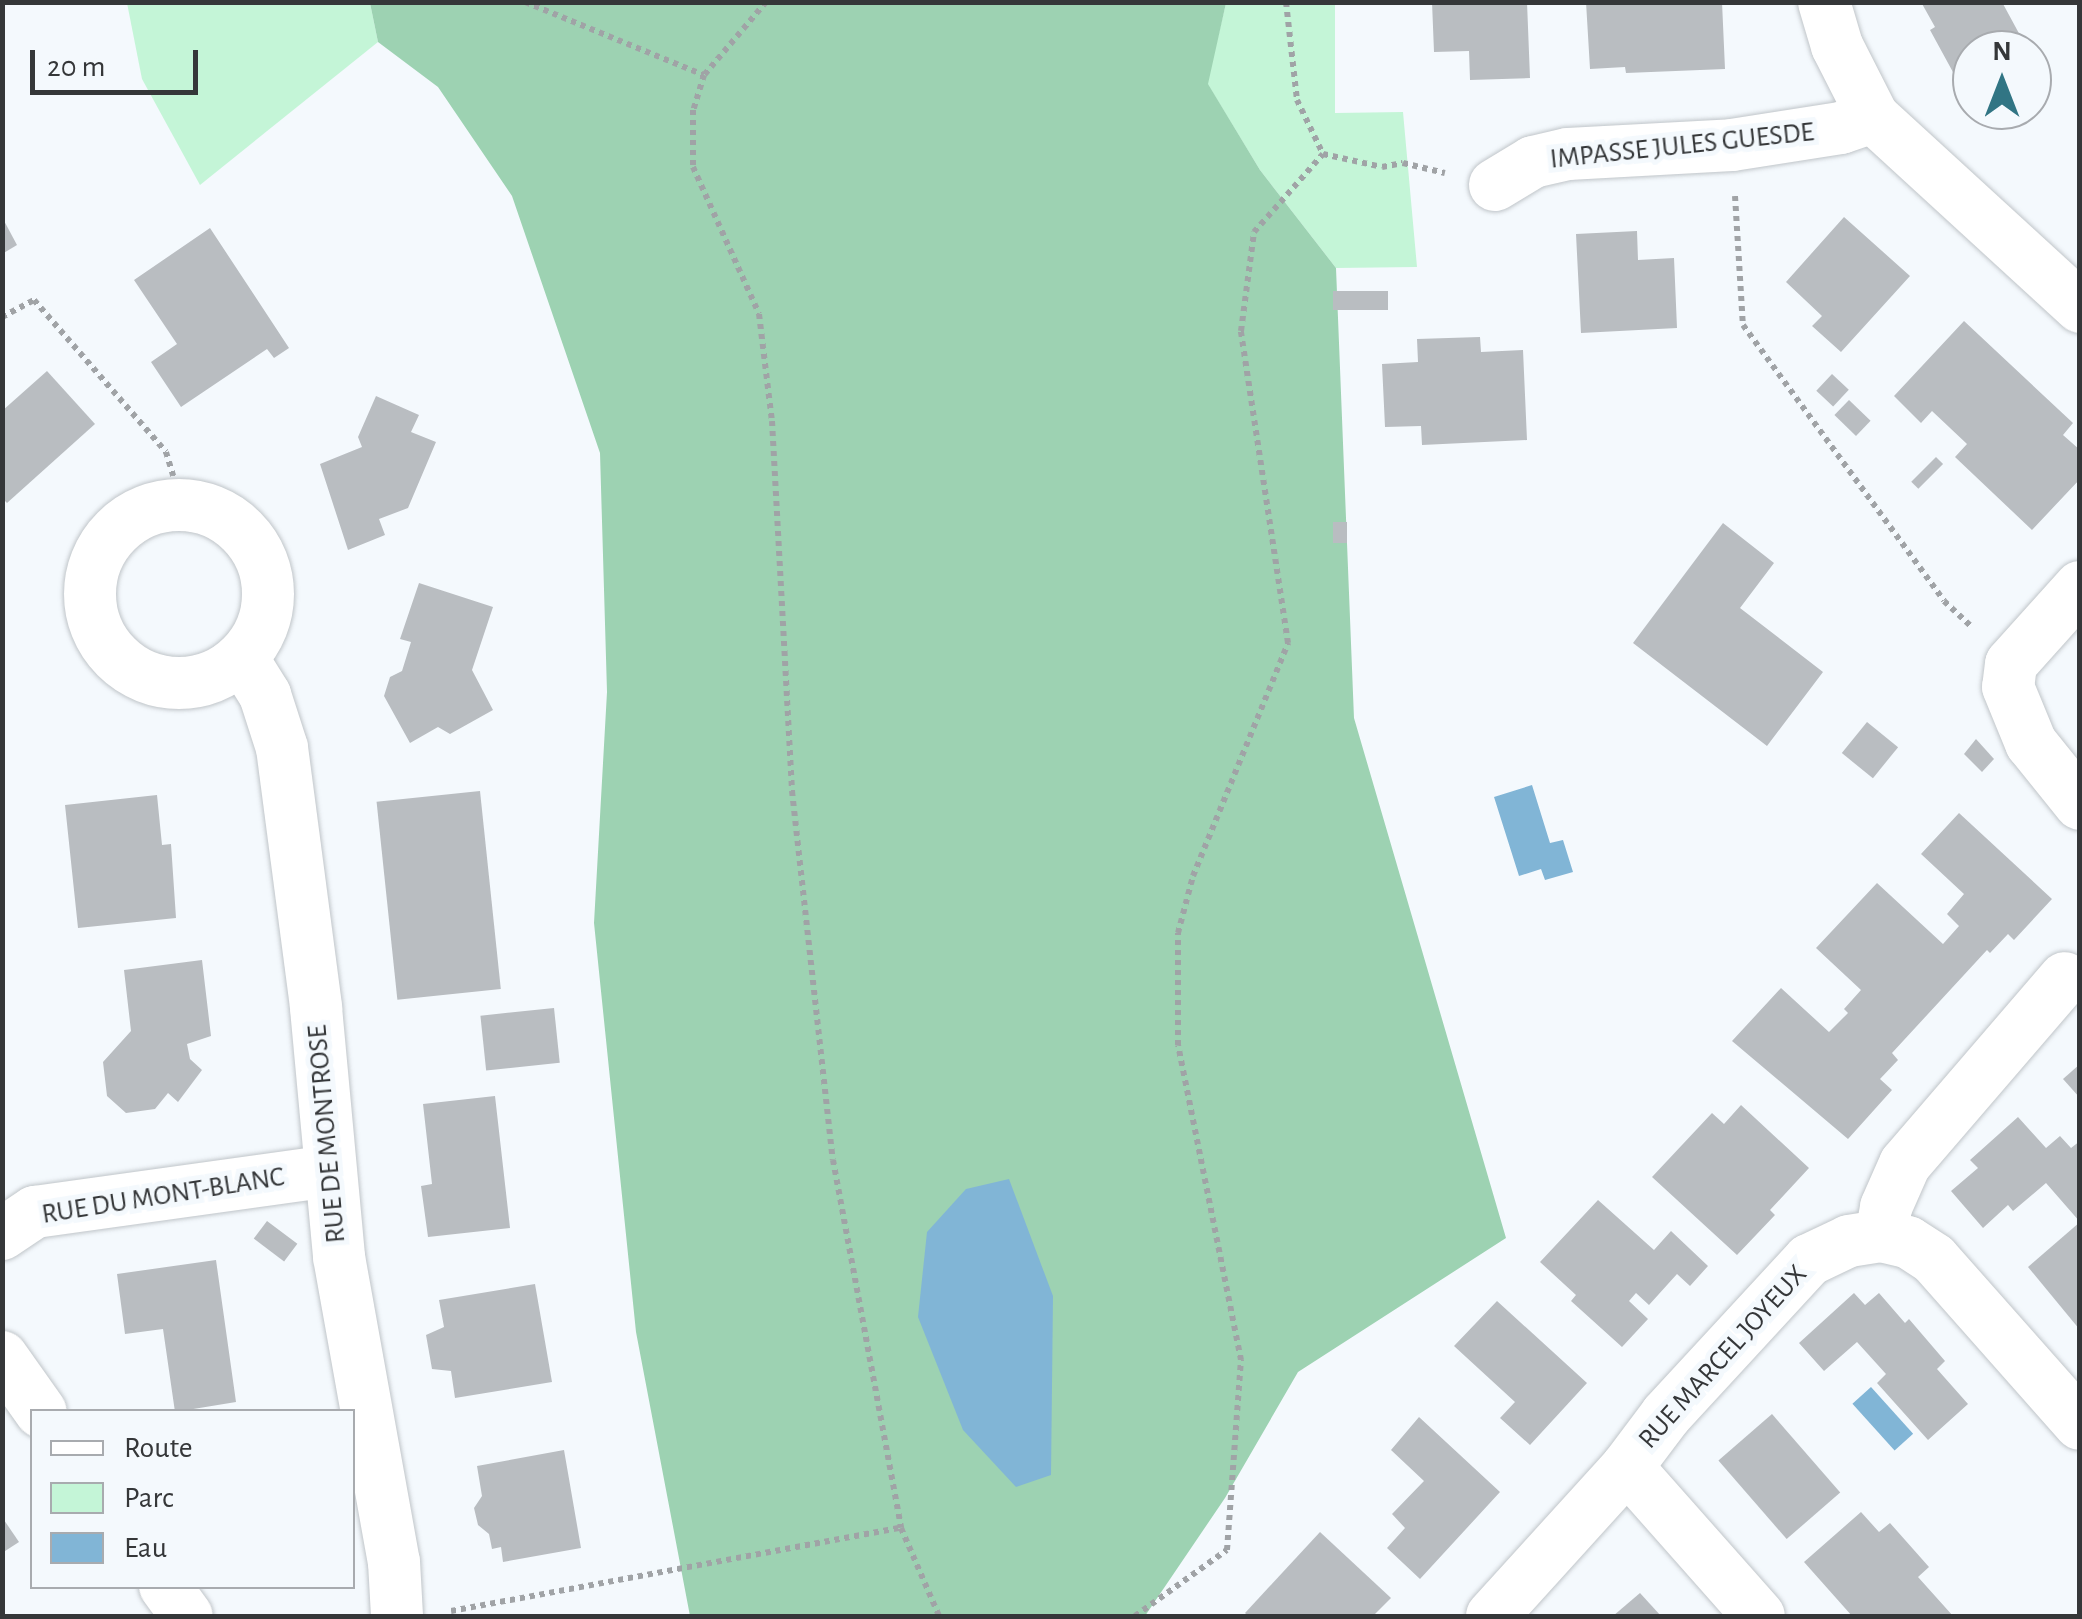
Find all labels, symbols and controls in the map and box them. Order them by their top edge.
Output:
scale bar [35,30,202,92]
north arrow [1952,30,2052,130]
text: N [1992,38,2012,66]
text: 20 m [47,52,105,82]
street label: IMPASSE JULES GUESDE [1548,115,1816,177]
street label: RUE DE MONTROSE [301,1024,353,1244]
street label: RUE DU MONT-BLANC [39,1160,287,1232]
street label: RUE MARCEL JOYEUX [1632,1258,1814,1456]
legend [30,1409,355,1589]
text: Route [124,1433,193,1463]
text: Parc [124,1483,174,1513]
text: Eau [124,1533,167,1563]

